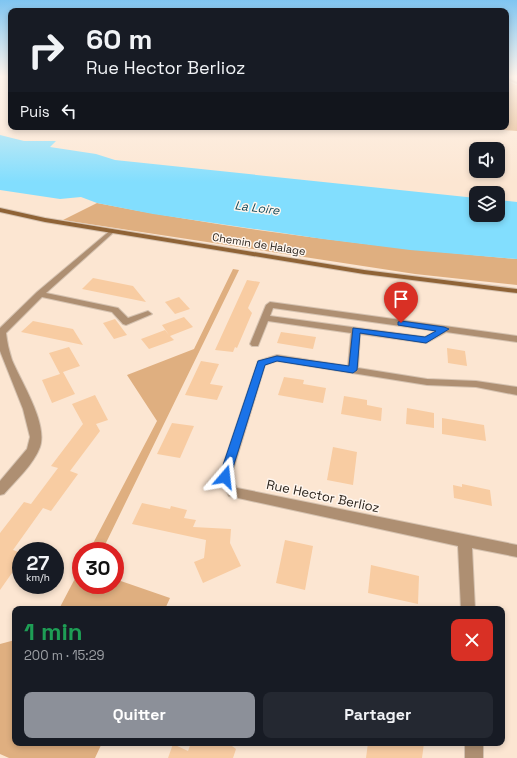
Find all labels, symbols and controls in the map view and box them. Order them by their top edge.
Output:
text: 60 m [86,21,152,57]
icon: right [20,24,72,76]
text: Rue Hector Berlioz [86,56,245,79]
icon: left [58,100,80,122]
text: Puis [20,102,50,121]
map controls [469,142,505,222]
button: sound [469,142,505,178]
button: layers [469,186,505,222]
water label: La Loire [234,197,281,219]
street label: Chemin de Halage [211,230,307,258]
pin [384,282,418,323]
icon: arrive [390,288,412,310]
position arrow [204,456,246,498]
street label: Rue Hector Berlioz [265,476,381,516]
speed limit sign: 30 [72,542,124,594]
text: 27 [27,550,49,576]
text: km/h [26,571,50,584]
text: 1 min [24,616,83,647]
button: close [451,619,493,661]
text: 200 m · 15:29 [24,647,104,664]
button: Quitter [24,692,255,738]
button: Partager [263,692,493,738]

